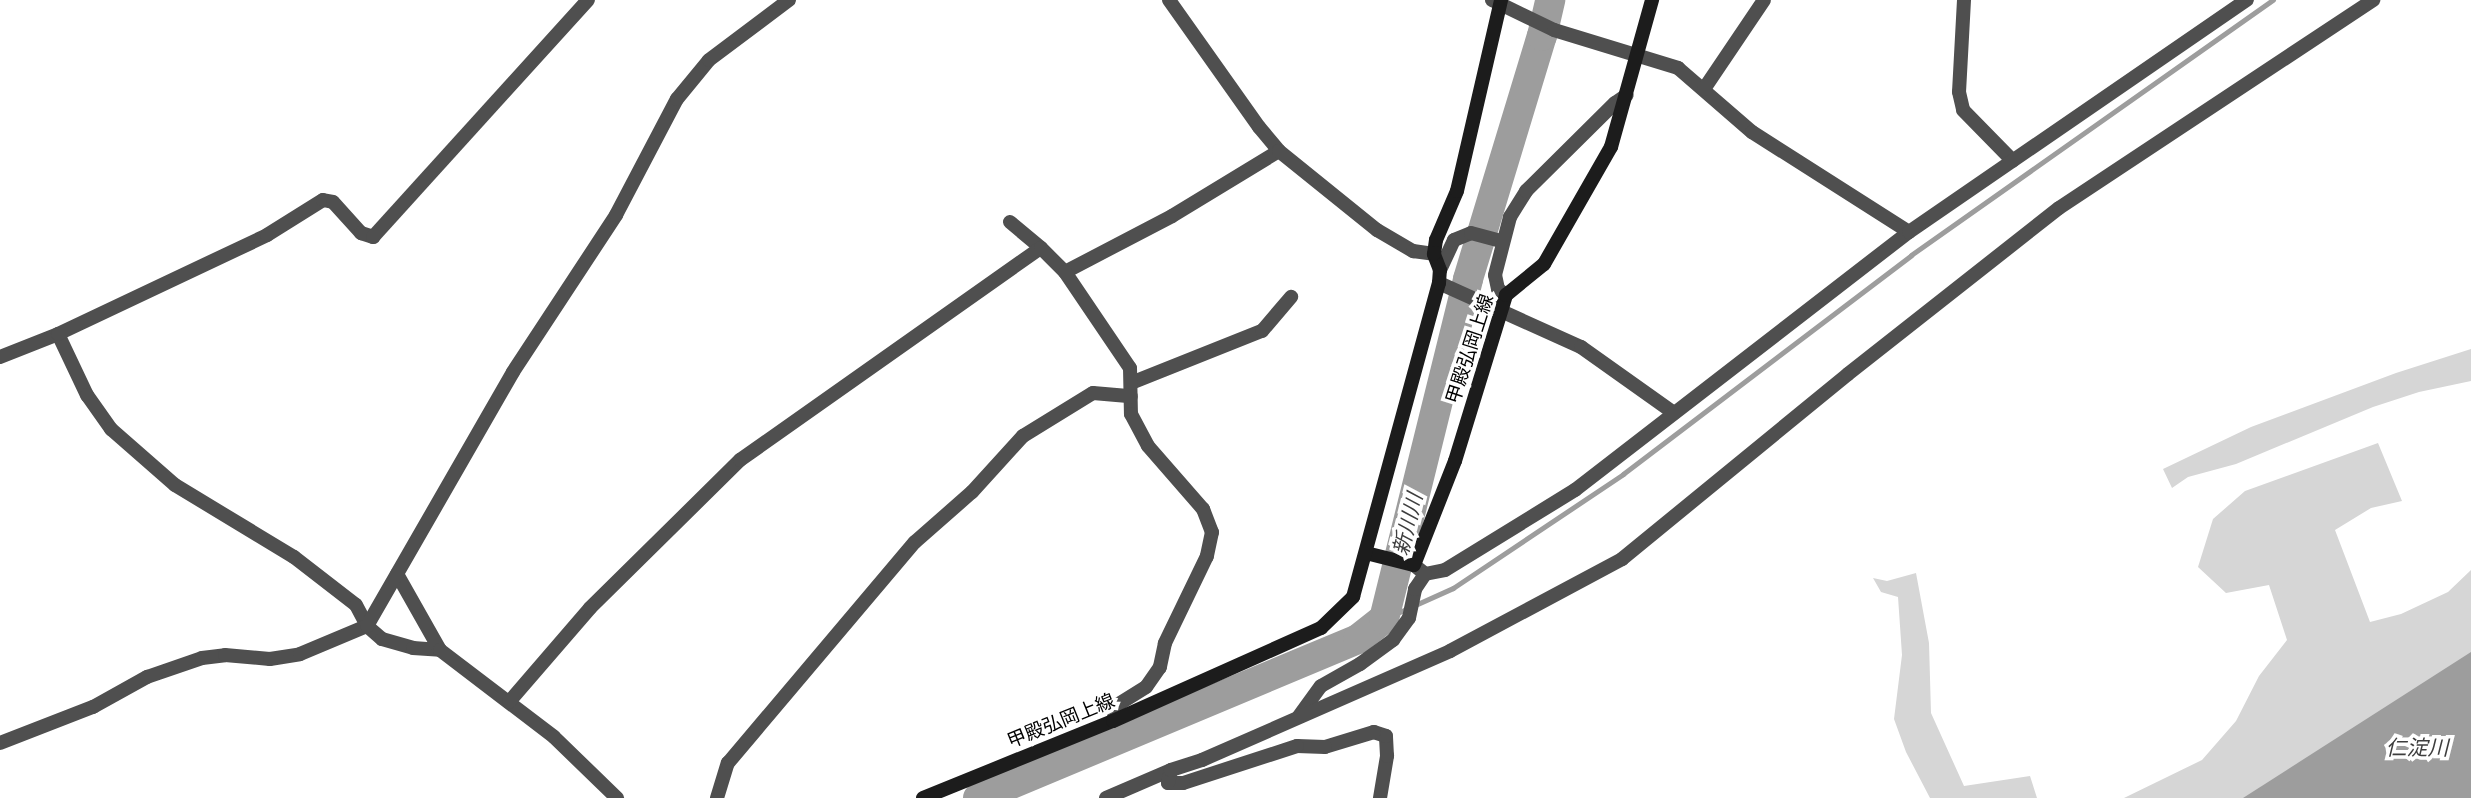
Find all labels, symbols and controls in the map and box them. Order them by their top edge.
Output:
street label: 甲殿弘岡上線 [1442,291,1498,407]
water label: 新川川 [1387,490,1427,558]
street label: 甲殿弘岡上線 [1004,689,1118,753]
water label: 仁淀川 [2386,734,2448,760]

